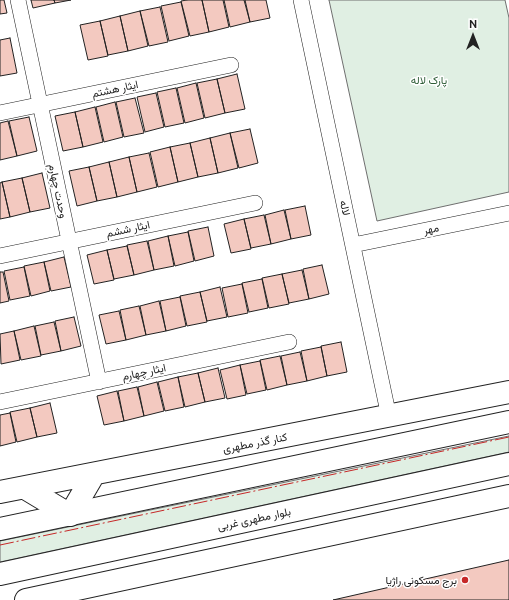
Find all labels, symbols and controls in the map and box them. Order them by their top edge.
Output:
north arrow [453,16,493,56]
text: N [469,18,477,30]
park label: پارک لاله [411,73,447,87]
street label: ایثار هشتم [91,78,139,100]
street label: وحدت چهارم [46,163,70,219]
street label: لاله [337,199,353,217]
street label: ایثار ششم [105,218,151,240]
street label: مهر [422,221,440,237]
street label: ایثار چهارم [121,361,167,383]
street label: کنار گذر مطهری [222,430,288,456]
street label: بلوار مطهری غربی [216,505,292,533]
place label: برج مسکونی راژیا [386,573,457,587]
marker: برج مسکونی راژیا [460,575,470,585]

